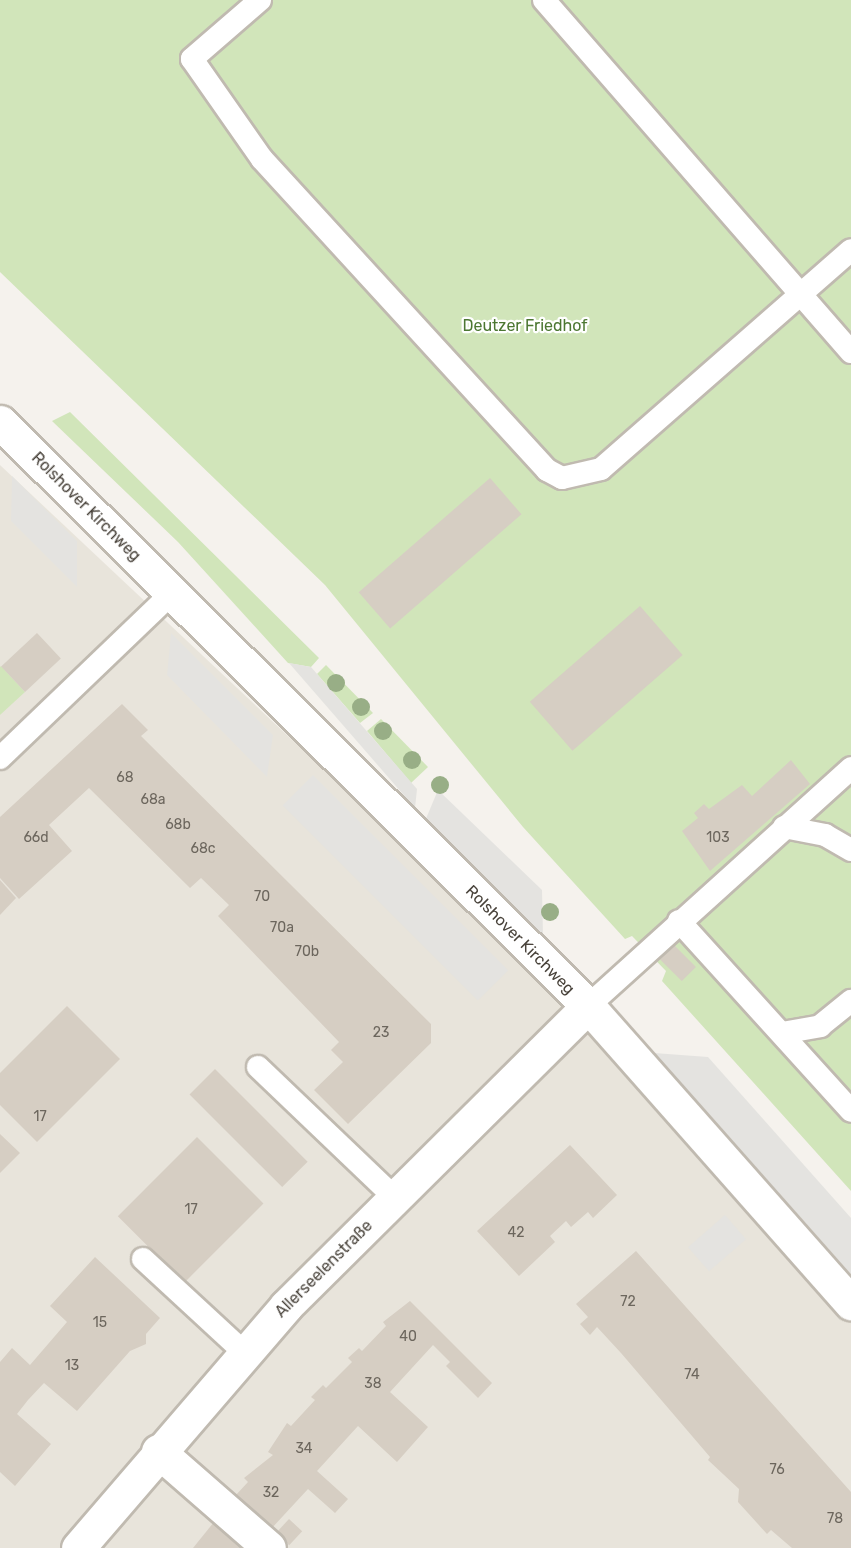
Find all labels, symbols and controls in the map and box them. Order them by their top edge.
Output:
park label: Deutzer Friedhof [462,316,588,336]
street label: Rolshover Kirchweg [27,448,145,566]
house number: 68 [116,770,134,786]
house number: 68a [140,792,166,808]
house number: 68b [165,817,191,833]
house number: 66d [23,830,49,846]
house number: 103 [706,830,730,846]
house number: 68c [190,841,216,857]
street label: Rolshover Kirchweg [461,881,579,999]
house number: 70 [254,889,270,905]
house number: 70a [270,920,294,936]
house number: 70b [295,944,319,960]
house number: 23 [373,1025,389,1041]
house number: 17 [33,1109,47,1125]
house number: 17 [184,1202,198,1218]
street label: Allerseelenstraße [271,1216,377,1322]
house number: 42 [508,1225,524,1241]
house number: 72 [620,1294,636,1310]
house number: 15 [93,1315,107,1331]
house number: 40 [399,1329,417,1345]
house number: 13 [65,1358,79,1374]
house number: 74 [684,1367,700,1383]
house number: 38 [364,1376,382,1392]
house number: 34 [295,1441,313,1457]
house number: 76 [769,1462,785,1478]
house number: 32 [263,1485,279,1501]
house number: 78 [827,1511,843,1527]

